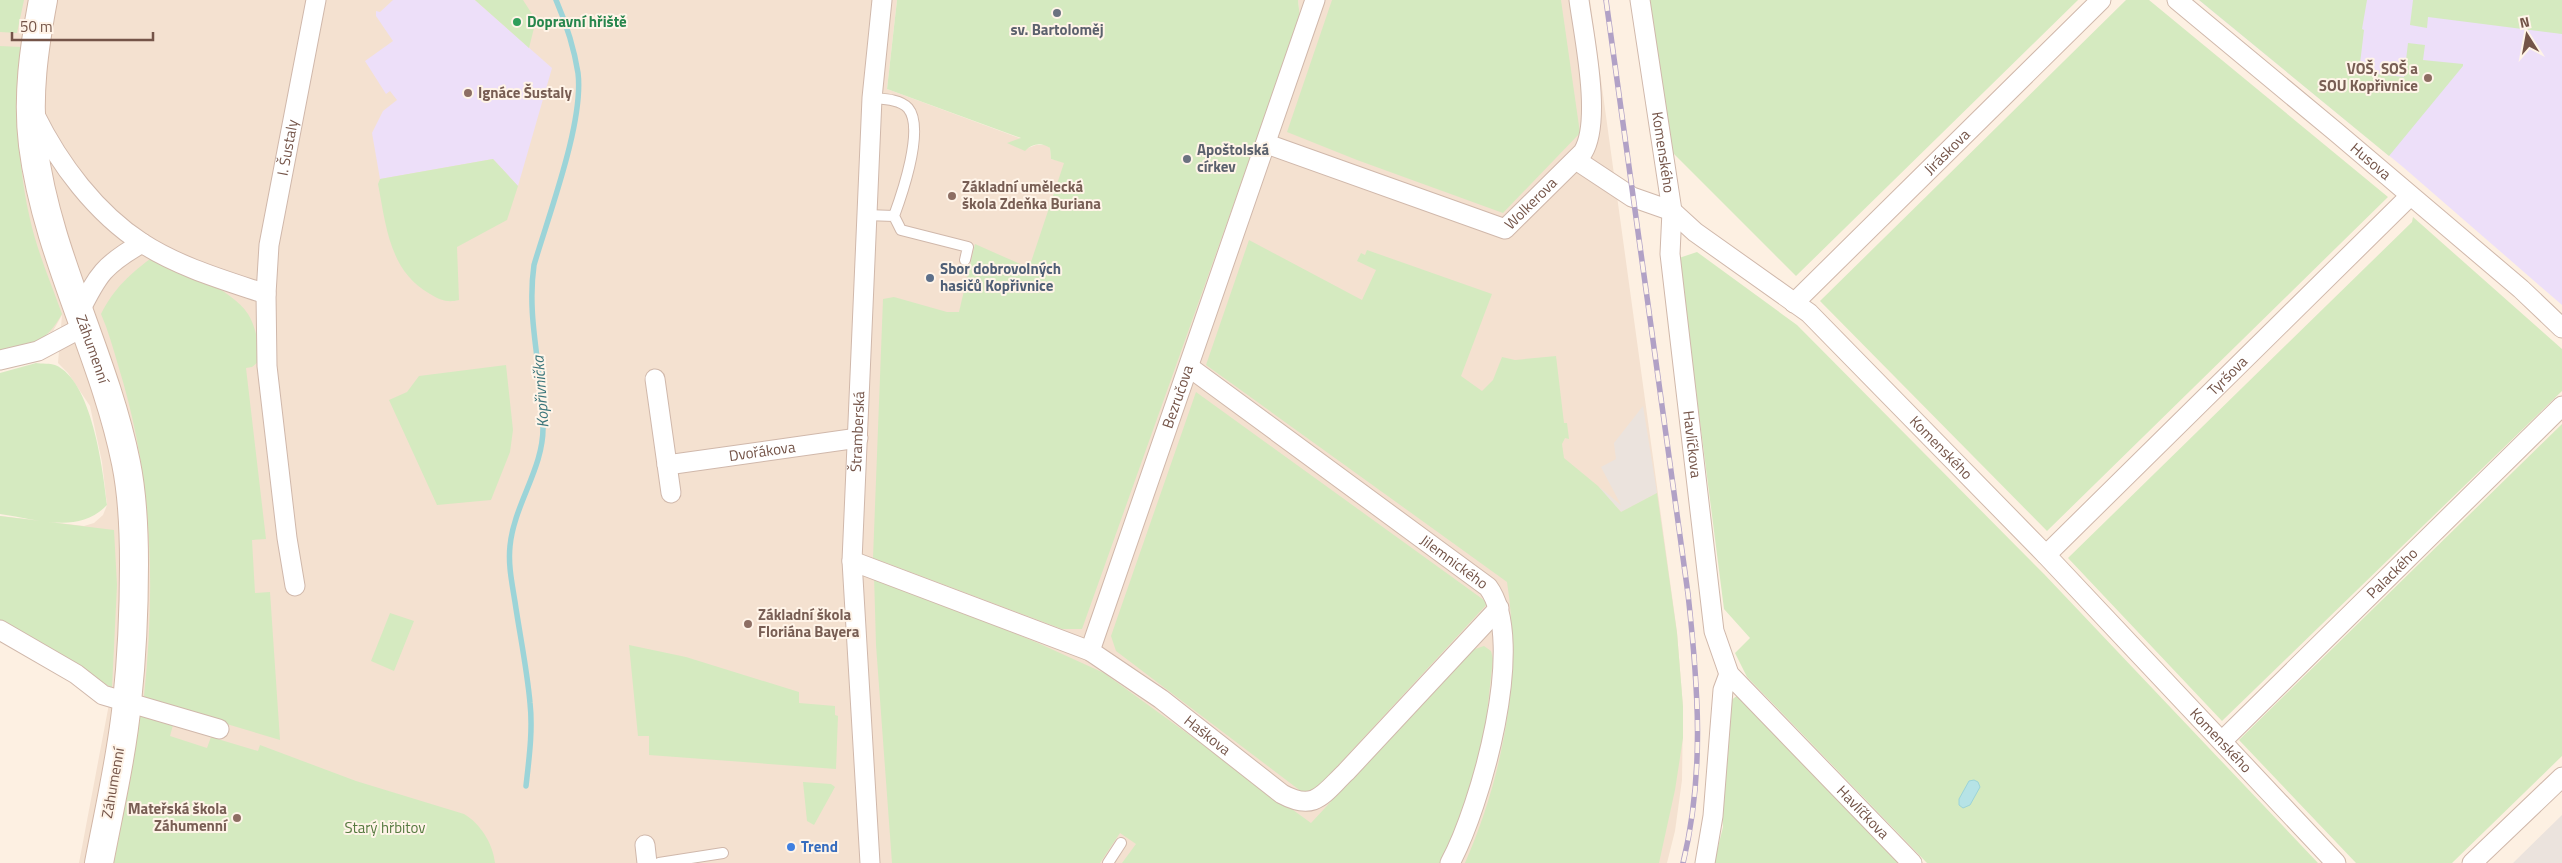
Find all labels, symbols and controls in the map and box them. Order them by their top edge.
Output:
marker: sv. Bartoloměj [1051,7,1063,19]
scale bar [12,10,154,42]
place label: Dopravní hřiště [527,10,627,33]
north arrow [2502,10,2552,60]
text: N [2518,11,2531,33]
text: 50 m [20,15,53,38]
marker: Dopravní hřiště [511,16,523,28]
place label: sv. Bartoloměj [1010,18,1104,41]
place label: VOŠ, SOŠ a SOU Kopřivnice [2319,57,2418,97]
marker: VOŠ, SOŠ a SOU Kopřivnice [2422,72,2434,84]
place label: Ignáce Šustaly [478,81,572,104]
marker: Ignáce Šustaly [462,87,474,99]
street label: Komenského [1646,110,1681,195]
street label: I. Šustaly [271,118,304,178]
street label: Jiráskova [1918,123,1975,180]
street label: Husova [2345,137,2397,185]
place label: Apoštolská církev [1197,138,1270,178]
marker: Apoštolská církev [1181,153,1193,165]
street label: Wolkerova [1499,171,1563,235]
place label: Základní umělecká škola Zdeňka Buriana [962,175,1101,215]
marker: Základní umělecká škola Zdeňka Buriana [946,190,958,202]
place label: Sbor dobrovolných hasičů Kopřivnice [940,257,1061,297]
marker: Sbor dobrovolných hasičů Kopřivnice [924,272,936,284]
street label: Záhumenní [70,312,116,388]
street label: Tyršova [2202,350,2253,401]
water label: Kopřivnička [525,354,554,429]
street label: Bezručova [1156,361,1199,431]
street label: Štramberská [844,390,870,473]
street label: Havlíčkova [1677,409,1708,480]
street label: Komenského [1904,410,1978,485]
street label: Dvořákova [727,435,797,467]
street label: Jilemnického [1415,529,1493,595]
street label: Palackého [2361,542,2423,604]
place label: Základní škola Floriána Bayera [758,603,860,643]
marker: Základní škola Floriána Bayera [742,618,754,630]
street label: Komenského [2185,702,2258,778]
street label: Haškova [1179,709,1236,761]
street label: Záhumenní [95,744,130,820]
street label: Havlíčkova [1831,780,1895,845]
place label: Mateřská škola Záhumenní [128,797,228,837]
marker: Mateřská škola Záhumenní [231,812,243,824]
park label: Starý hřbitov [344,816,426,839]
place label: Trend [801,835,838,858]
marker: Trend [785,841,797,853]

